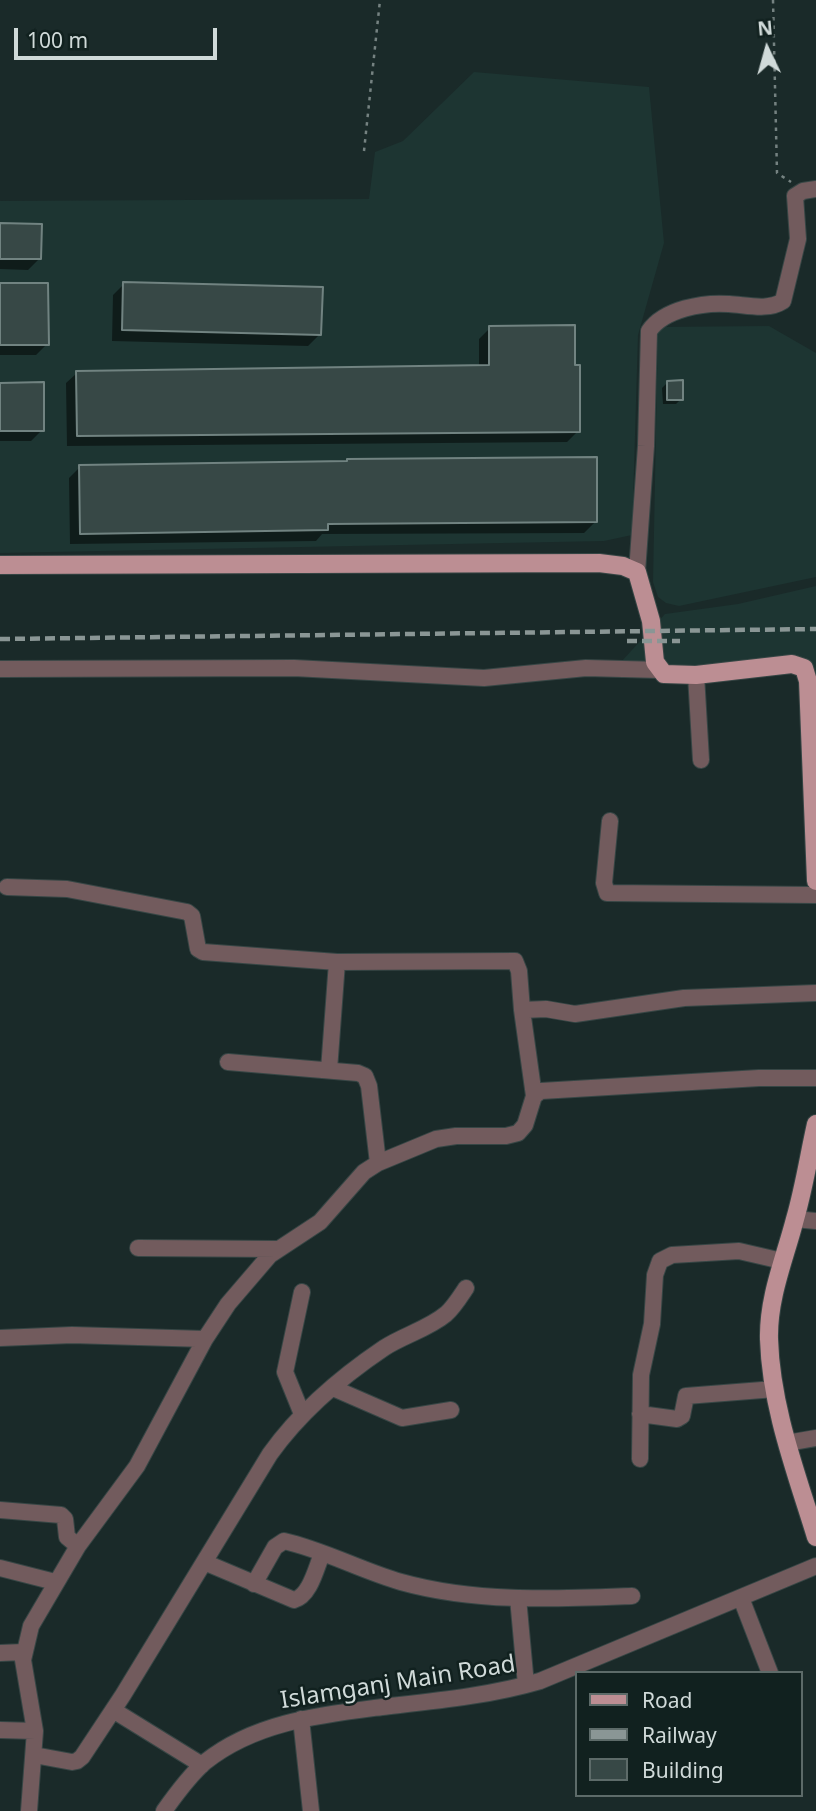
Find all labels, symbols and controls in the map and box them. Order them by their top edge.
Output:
scale bar [18,14,220,58]
north arrow [732,14,802,84]
text: N [756,14,774,42]
text: 100 m [27,26,88,54]
street label: Islamganj Main Road [279,1650,517,1716]
legend [574,1671,802,1797]
text: Road [642,1686,692,1714]
text: Railway [642,1721,717,1749]
text: Building [642,1756,724,1784]

